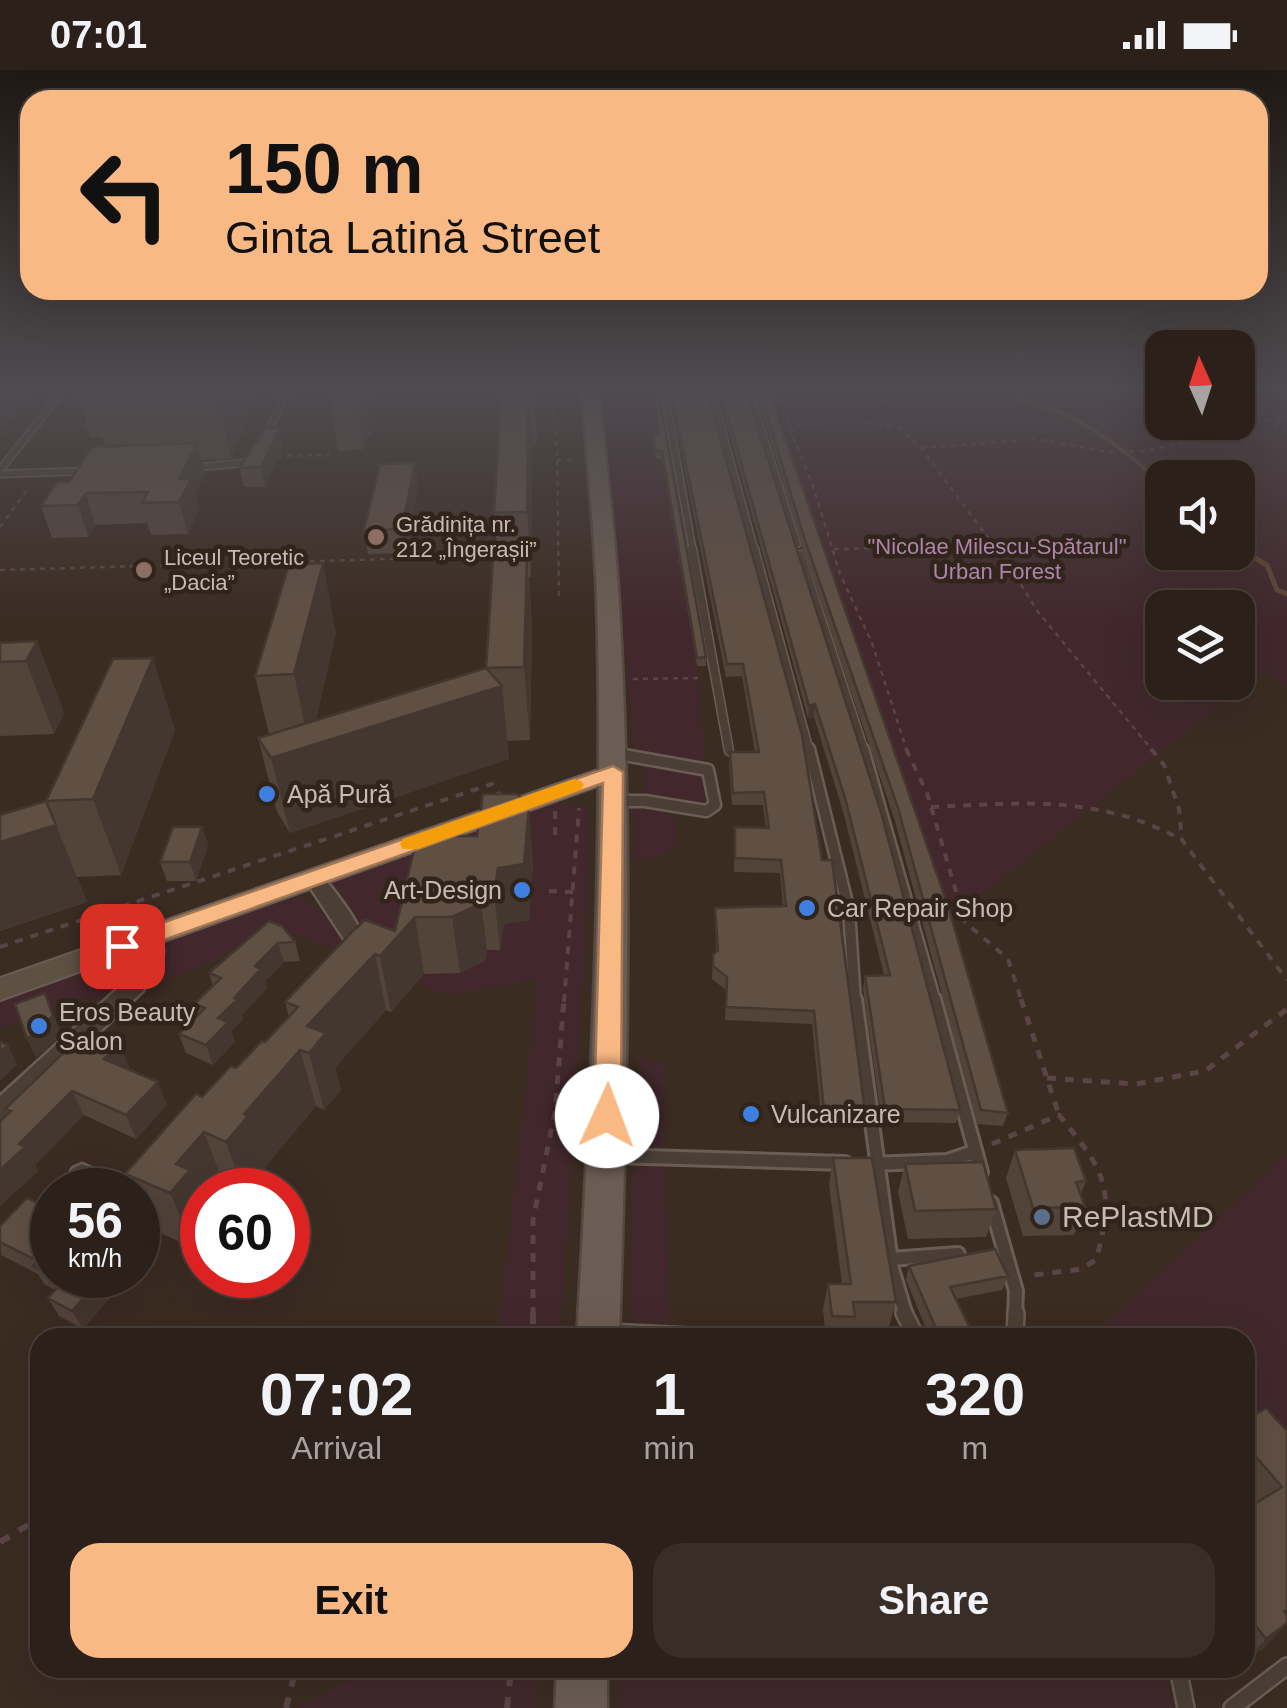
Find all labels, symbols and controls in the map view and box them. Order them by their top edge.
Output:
text: 07:01 [50,14,147,56]
icon: left [60,130,190,260]
text: 150 m [225,130,423,208]
text: Ginta Latină Street [225,212,600,263]
north arrow [1145,330,1255,440]
map controls [1145,330,1255,700]
button: sound [1145,460,1255,570]
place label: Grădinița nr. 212 „Îngerașii” [396,512,537,562]
marker: Grădinița nr. 212 „Îngerașii” [365,526,387,548]
park label: "Nicolae Milescu-Spătarul" Urban Forest [868,534,1126,584]
place label: Liceul Teoretic „Dacia” [164,545,304,595]
marker: Liceul Teoretic „Dacia” [133,559,155,581]
button: layers [1145,590,1255,700]
place label: Apă Pură [287,780,391,808]
marker: Apă Pură [256,783,278,805]
place label: Art-Design [384,876,502,904]
marker: Art-Design [511,879,533,901]
place label: Car Repair Shop [827,894,1013,922]
marker: Car Repair Shop [796,897,818,919]
pin [80,904,165,989]
icon: arrive [95,919,150,974]
place label: Eros Beauty Salon [59,998,196,1055]
marker: Eros Beauty Salon [28,1015,50,1037]
position arrow [555,1064,659,1168]
place label: Vulcanizare [771,1100,901,1128]
marker: Vulcanizare [740,1103,762,1125]
speed limit sign: 60 [180,1168,310,1298]
text: 56 [67,1193,123,1249]
place label: RePlastMD [1062,1200,1214,1233]
marker: RePlastMD [1031,1206,1053,1228]
text: km/h [68,1244,122,1272]
text: 07:02 [260,1361,413,1428]
text: 1 [652,1361,686,1428]
text: 320 [925,1361,1025,1428]
text: Arrival [291,1430,382,1466]
text: min [643,1430,695,1466]
text: m [962,1430,988,1466]
button: Exit [70,1543,633,1658]
button: Share [653,1543,1215,1658]

